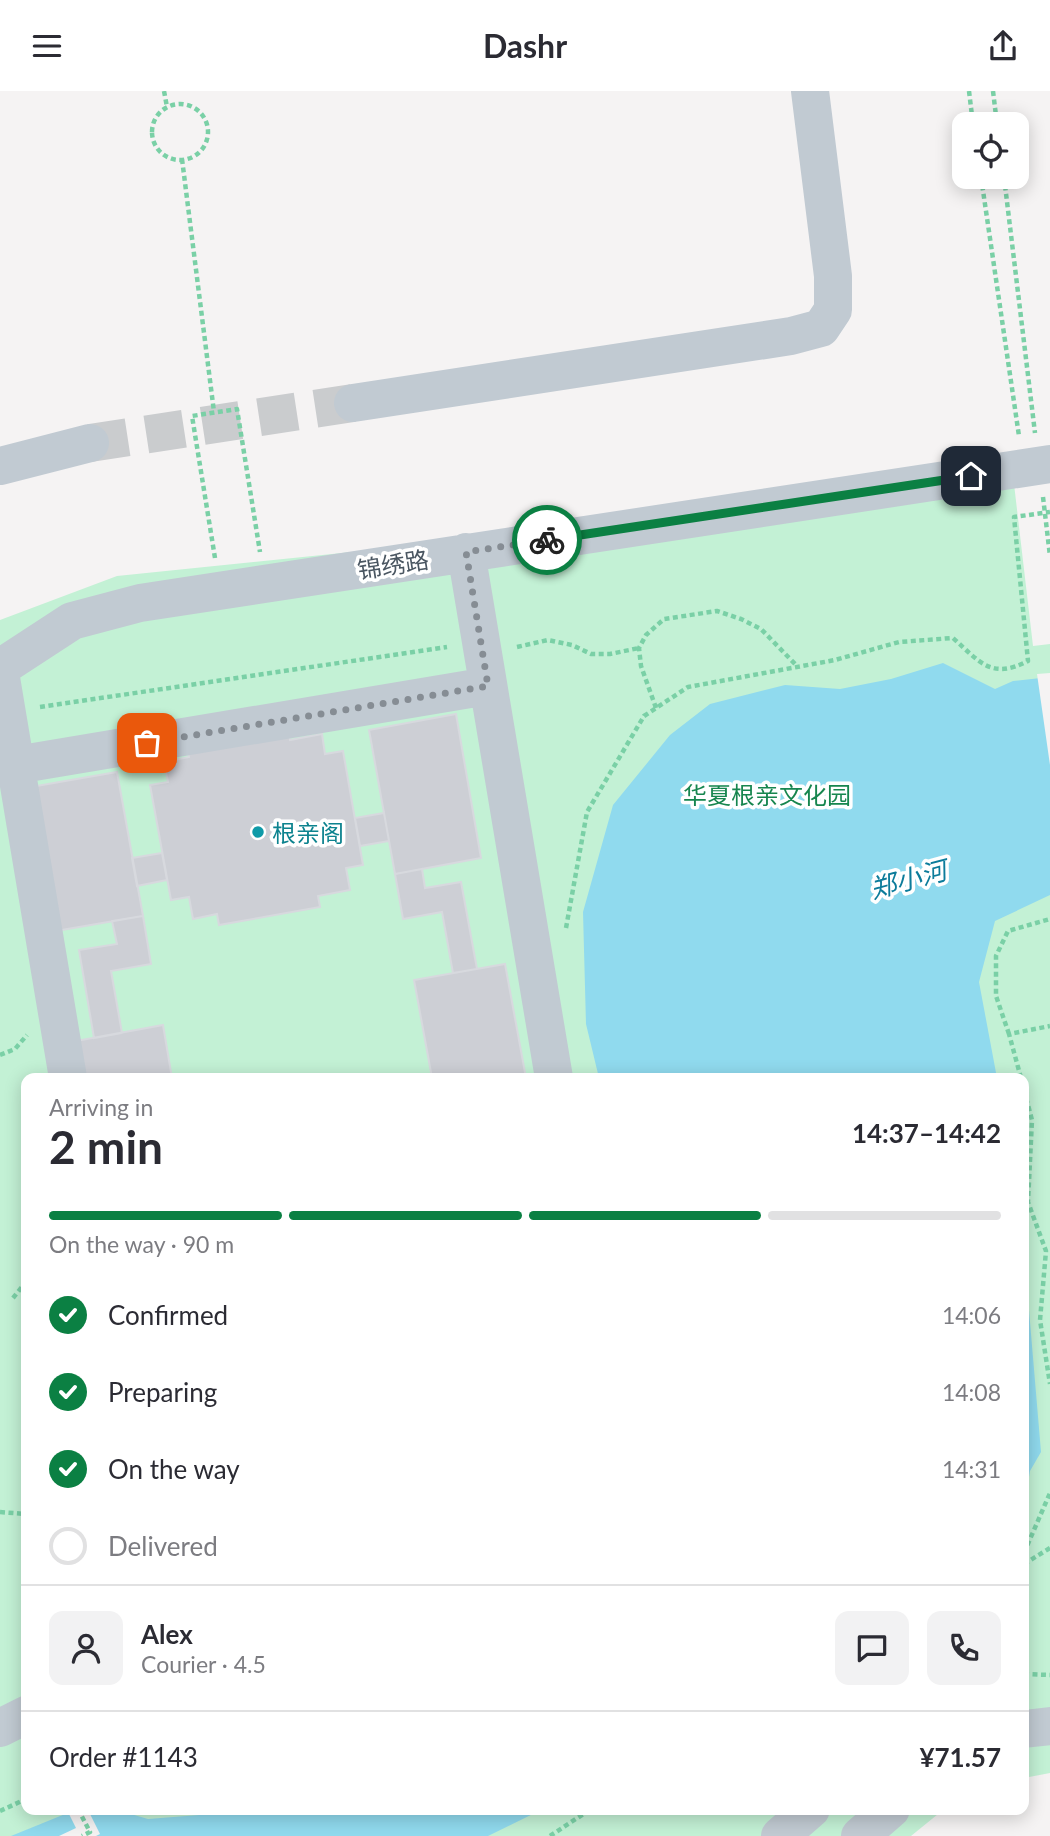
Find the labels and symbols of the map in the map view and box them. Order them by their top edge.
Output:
pin [941,446,1001,506]
courier [512,505,582,575]
street label: 锦绣路 [355,544,431,584]
pin [117,713,177,773]
park label: 华夏根亲文化园 [683,780,851,809]
place label: 根亲阁 [272,818,344,847]
marker: 根亲阁 [250,824,266,840]
water label: 郑小河 [866,852,955,905]

